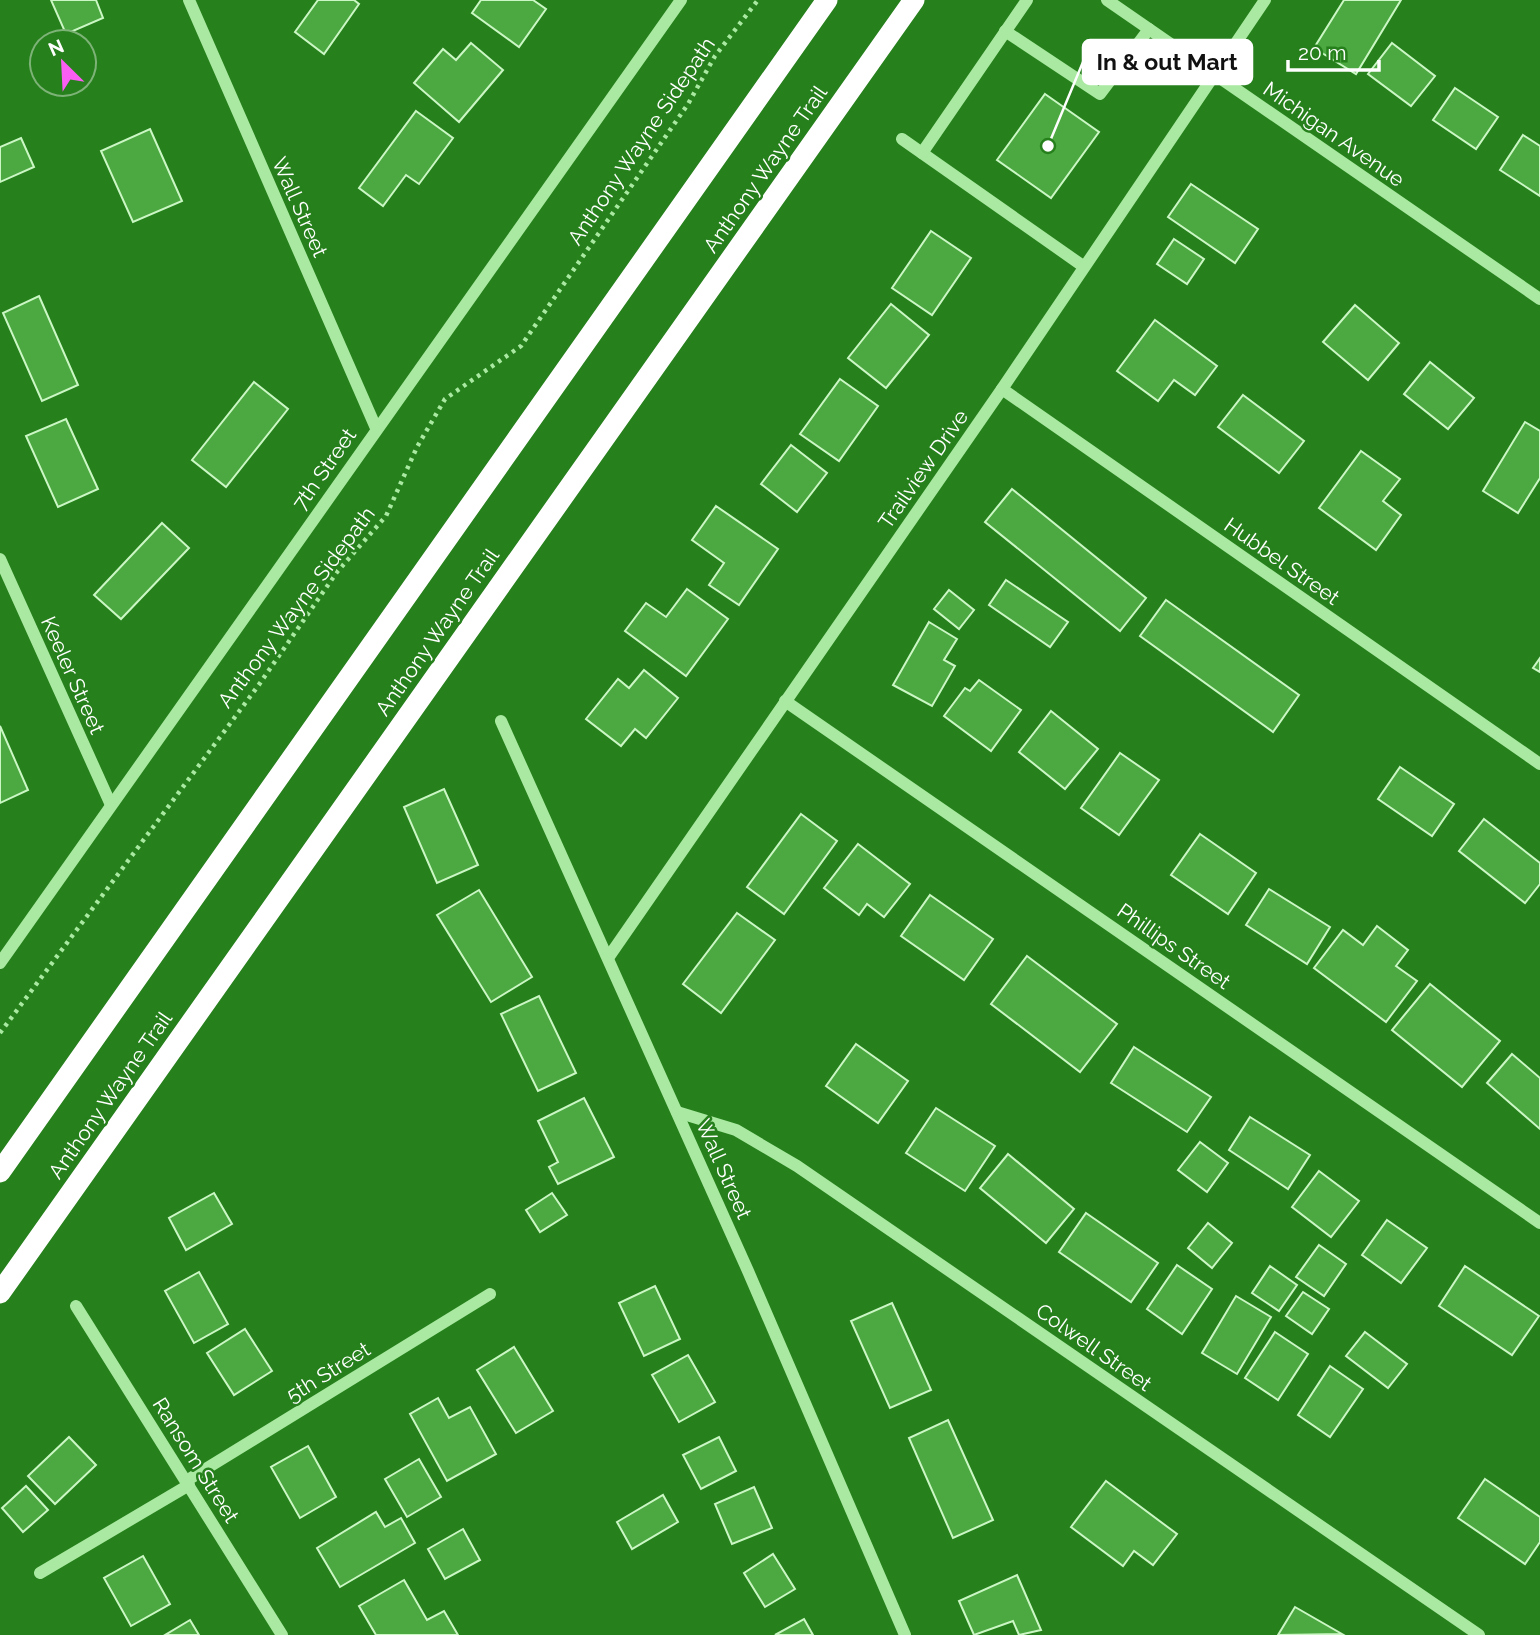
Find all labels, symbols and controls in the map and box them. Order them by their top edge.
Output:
north arrow [28,28,98,98]
scale bar [1288,28,1379,72]
street label: Anthony Wayne Sidepath [562,32,720,250]
text: N [45,34,67,60]
callout: In & out Mart [1083,40,1252,84]
text: 20 m [1298,40,1346,65]
text: In & out Mart [1096,48,1238,75]
street label: Michigan Avenue [1259,76,1409,192]
street label: Anthony Wayne Trail [698,80,832,257]
street label: Wall Street [267,153,333,261]
street label: Trailview Drive [873,405,973,533]
street label: 7th Street [287,423,361,515]
street label: Anthony Wayne Sidepath [212,502,380,712]
street label: Hubbel Street [1220,512,1344,610]
street label: Anthony Wayne Trail [370,543,504,720]
street label: Keeler Street [36,612,110,738]
street label: Phillips Street [1113,898,1235,994]
street label: Anthony Wayne Trail [43,1006,177,1183]
street label: Wall Street [691,1115,757,1223]
street label: Colwell Street [1031,1298,1157,1396]
street label: 5th Street [281,1336,375,1408]
street label: Ransom Street [148,1393,244,1527]

